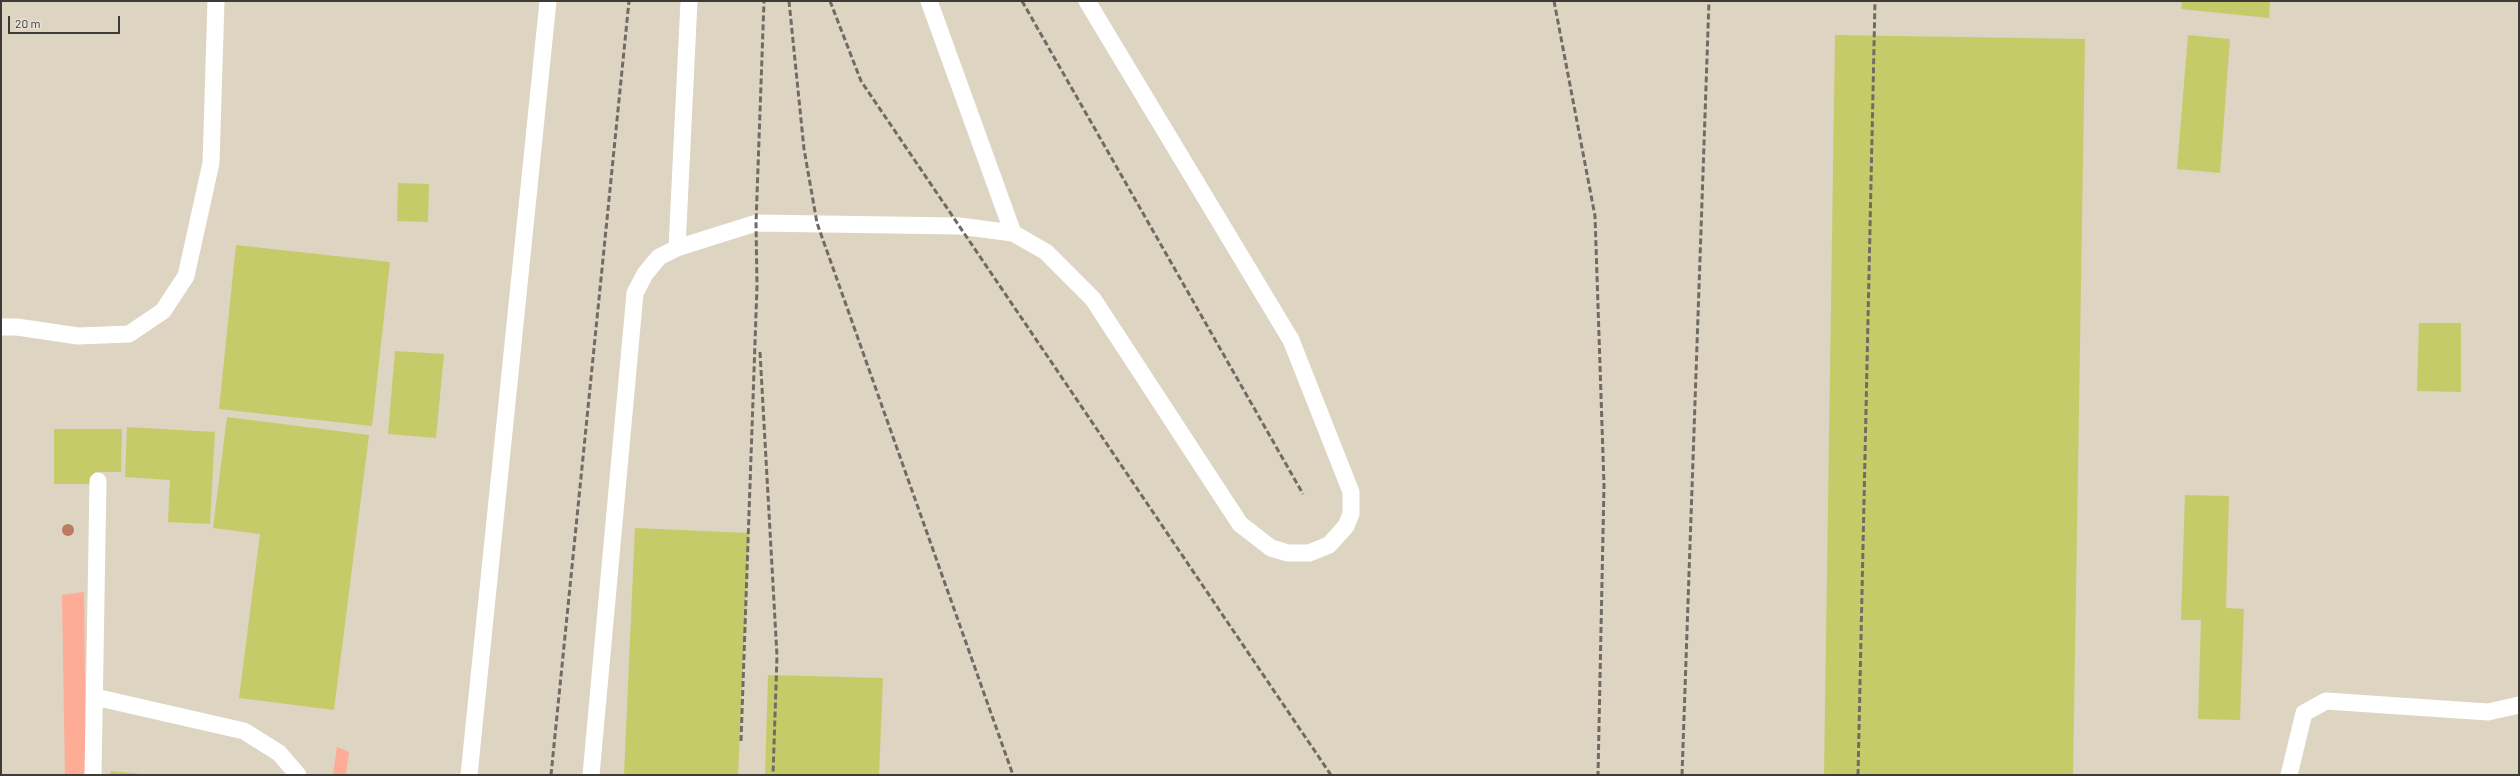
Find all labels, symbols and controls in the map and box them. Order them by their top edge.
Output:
scale bar [10,8,122,34]
text: 20 m [15,16,41,30]

